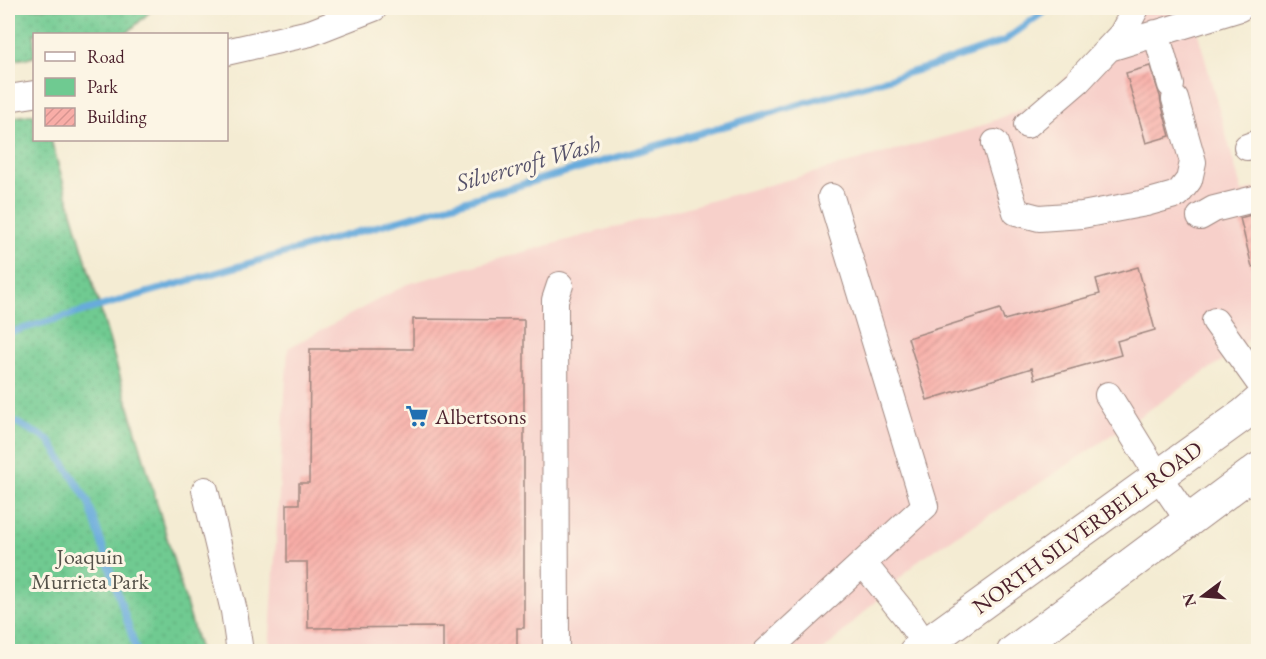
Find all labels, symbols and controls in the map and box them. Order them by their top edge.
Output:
legend [33,33,228,141]
text: Road [87,45,126,68]
text: Park [87,75,118,98]
text: Building [87,105,147,128]
water label: Silvercroft Wash [451,127,604,198]
place label: Albertsons [434,402,526,431]
supermarket icon: Albertsons [404,403,430,429]
street label: NORTH SILVERBELL ROAD [967,435,1207,619]
park label: Joaquin Murrieta Park [31,542,150,596]
north arrow [1173,566,1233,626]

